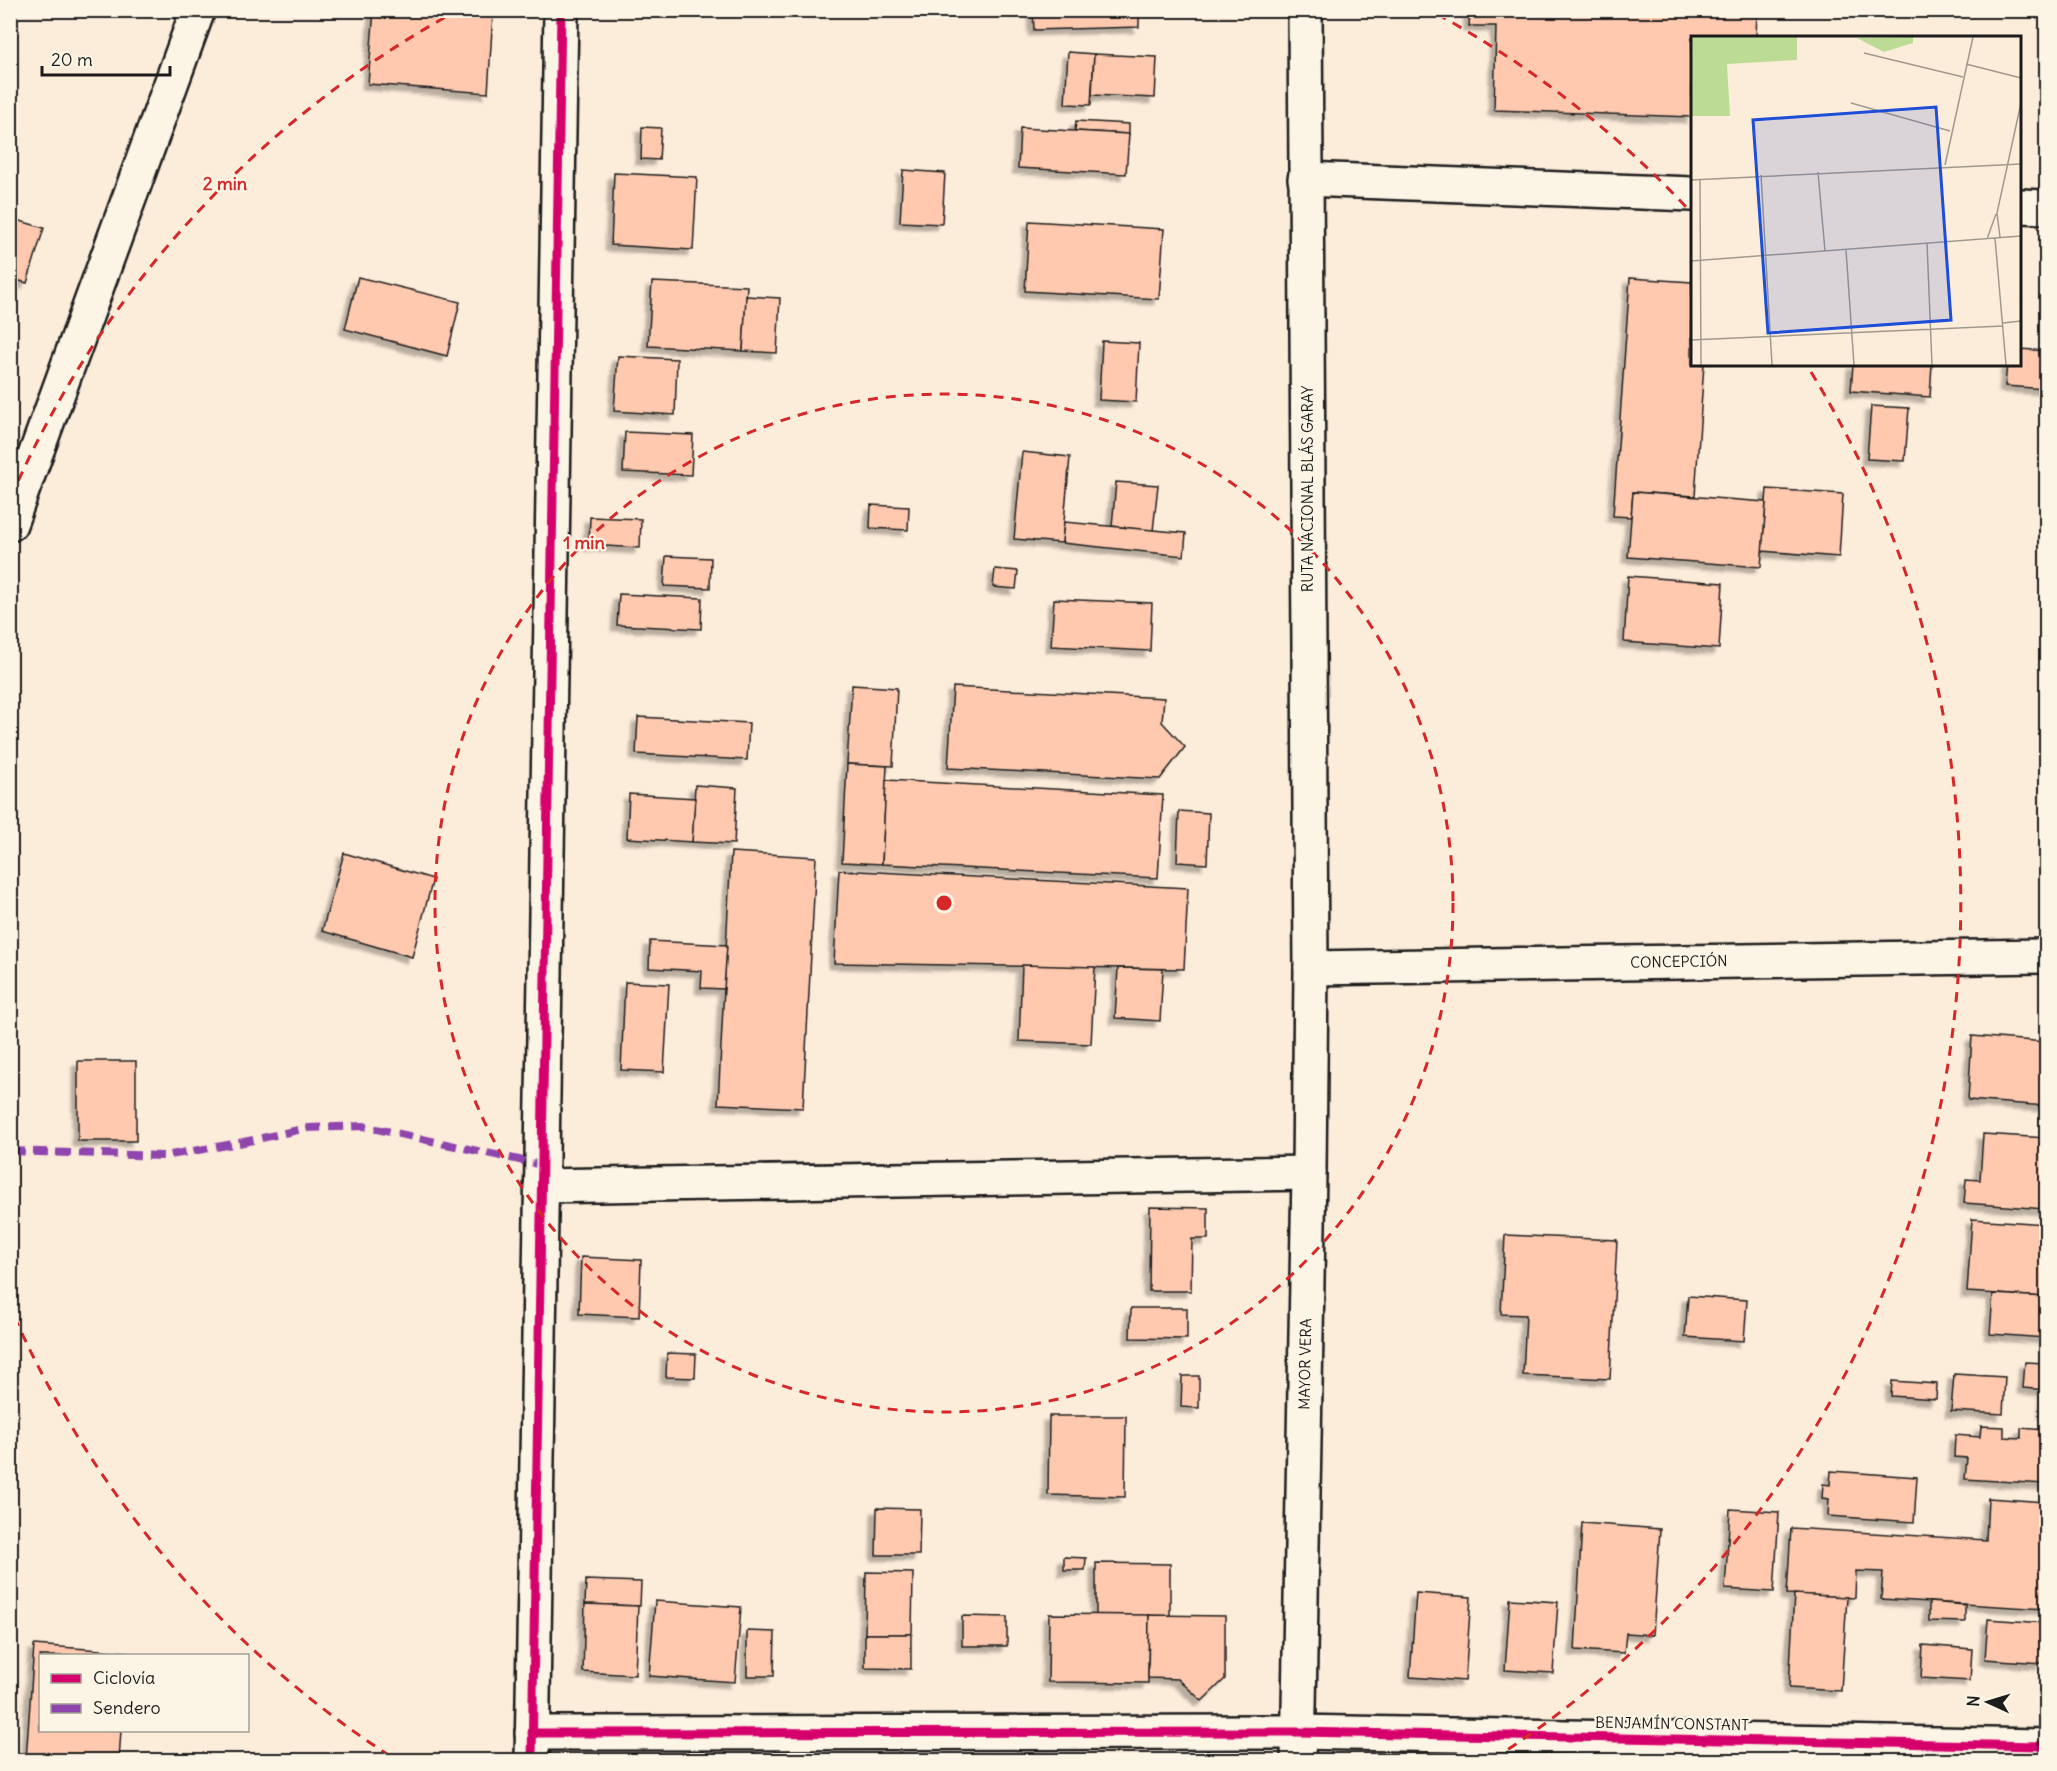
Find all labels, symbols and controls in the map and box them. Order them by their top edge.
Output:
inset map [1691,36,2021,366]
scale bar [42,39,170,77]
text: 20 m [51,48,93,71]
text: 2 min [203,172,248,195]
street label: RUTA NACIONAL BLÁS GARAY [1298,385,1317,592]
text: 1 min [563,531,605,554]
centre of rings [934,893,954,913]
street label: CONCEPCIÓN [1630,950,1728,972]
street label: MAYOR VERA [1295,1318,1315,1410]
legend [39,1654,249,1732]
text: Ciclovía [93,1666,155,1689]
north arrow [1958,1672,2018,1732]
text: N [1963,1695,1983,1707]
text: Sendero [93,1696,161,1719]
street label: BENJAMÍN CONSTANT [1595,1713,1749,1734]

